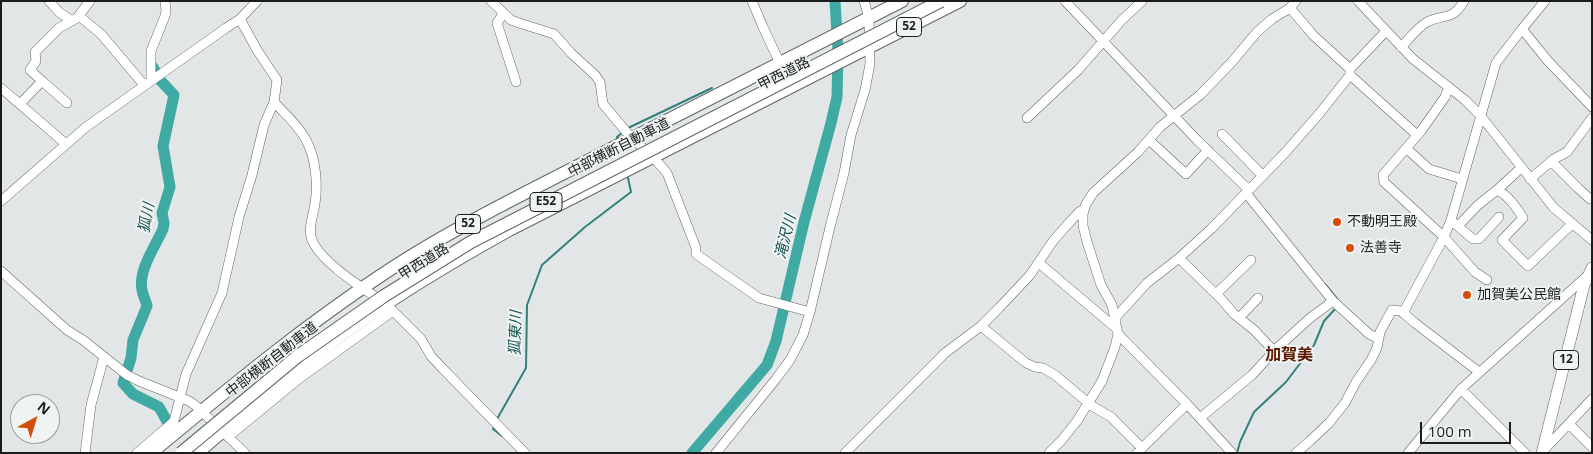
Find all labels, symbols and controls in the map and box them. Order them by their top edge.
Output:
road number: 52 [896,18,922,36]
street label: 甲西道路 [755,54,813,94]
street label: 中部横断自動車道 [565,115,673,181]
road number: E52 [530,192,562,212]
water label: 狐川 [135,202,159,234]
water label: 滝沢川 [772,213,800,261]
road number: 52 [456,214,480,233]
place label: 不動明王殿 [1347,214,1417,230]
marker: 不動明王殿 [1331,216,1343,228]
street label: 甲西道路 [396,240,452,284]
place label: 法善寺 [1360,240,1402,256]
marker: 法善寺 [1344,242,1356,254]
place label: 加賀美公民館 [1477,287,1561,303]
marker: 加賀美公民館 [1461,289,1473,301]
water label: 狐東川 [506,310,526,356]
street label: 中部横断自動車道 [223,319,321,401]
district label: 加賀美 [1265,345,1313,365]
road number: 12 [1554,350,1578,370]
north arrow [10,394,60,444]
text: N [34,397,55,419]
scale bar [1423,412,1514,444]
text: 100 m [1428,421,1472,441]

